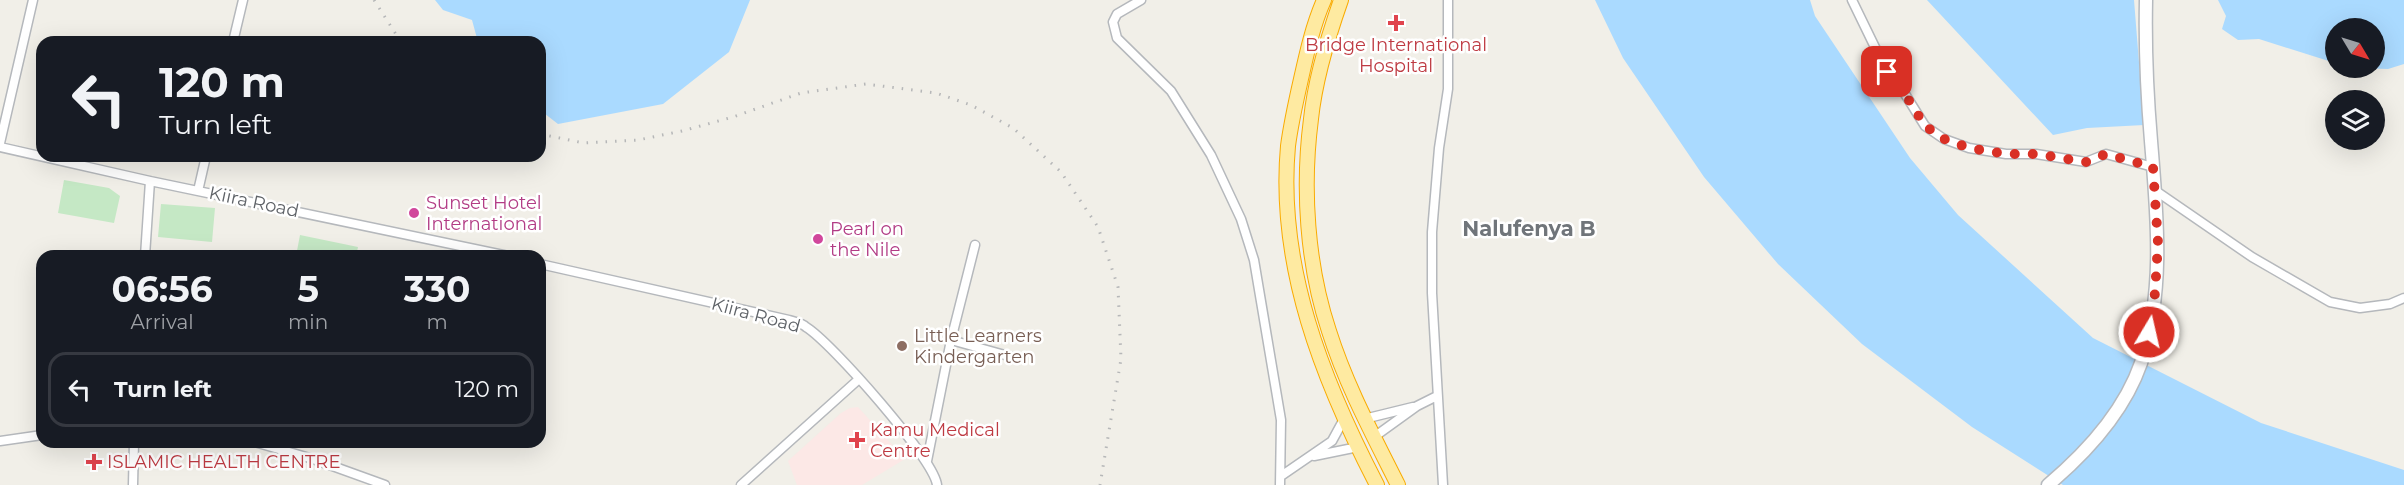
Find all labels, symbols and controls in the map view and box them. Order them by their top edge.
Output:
marker: Bridge International Hospital [1387,14,1405,32]
north arrow [2325,18,2385,78]
map controls [2325,18,2385,150]
place label: Bridge International Hospital [1305,34,1487,77]
pin [1861,46,1912,97]
icon: arrive [1870,55,1903,88]
text: 120 m [159,56,285,108]
icon: left [60,60,138,138]
button: layers [2325,90,2385,150]
text: Turn left [159,108,272,141]
street label: Kiira Road [207,182,301,222]
place label: Sunset Hotel International [426,192,542,235]
marker: Sunset Hotel International [407,206,421,220]
district label: Nalufenya B [1462,216,1596,241]
place label: Pearl on the Nile [830,218,904,261]
marker: Pearl on the Nile [811,232,825,246]
text: 06:56 [111,267,213,311]
text: 5 [297,267,319,311]
text: 330 [404,267,471,311]
street label: Kiira Road [709,293,803,337]
position arrow [2117,300,2181,364]
text: Arrival [130,310,194,334]
text: min [288,310,328,334]
text: m [426,310,448,334]
place label: Little Learners Kindergarten [914,325,1042,368]
marker: Little Learners Kindergarten [895,339,909,353]
icon: left [63,373,96,406]
text: Turn left [114,376,212,403]
text: 120 m [455,376,519,403]
place label: Kamu Medical Centre [870,419,1000,462]
marker: Kamu Medical Centre [848,431,866,449]
place label: ISLAMIC HEALTH CENTRE [107,451,340,473]
marker: ISLAMIC HEALTH CENTRE [85,453,103,471]

